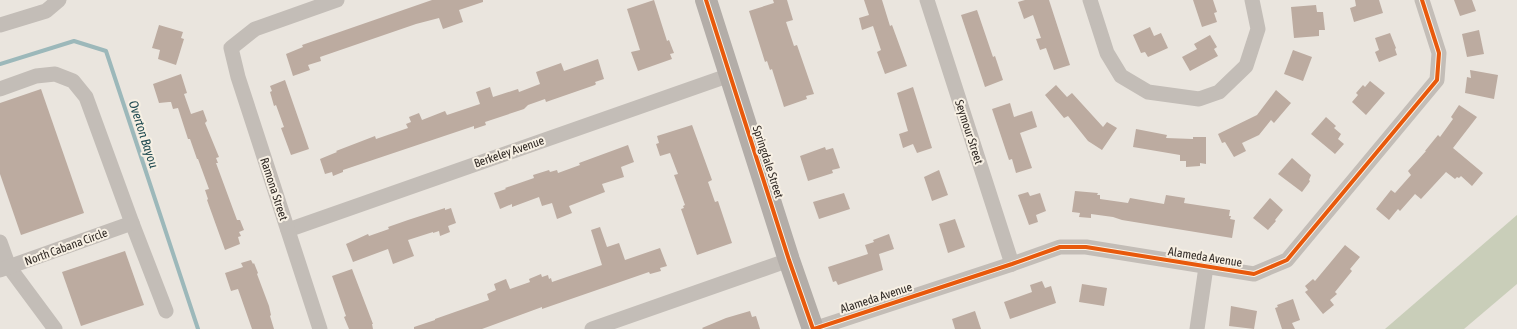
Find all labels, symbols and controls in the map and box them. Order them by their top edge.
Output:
street label: Seymour Street [952,98,986,166]
water label: Overton Bayou [126,99,161,170]
street label: Springdale Street [750,124,786,201]
street label: Berkeley Avenue [472,133,546,171]
street label: Ramona Street [257,156,291,223]
street label: North Cabana Circle [23,226,109,268]
street label: Alameda Avenue [1167,244,1243,270]
street label: Alameda Avenue [838,280,914,316]

